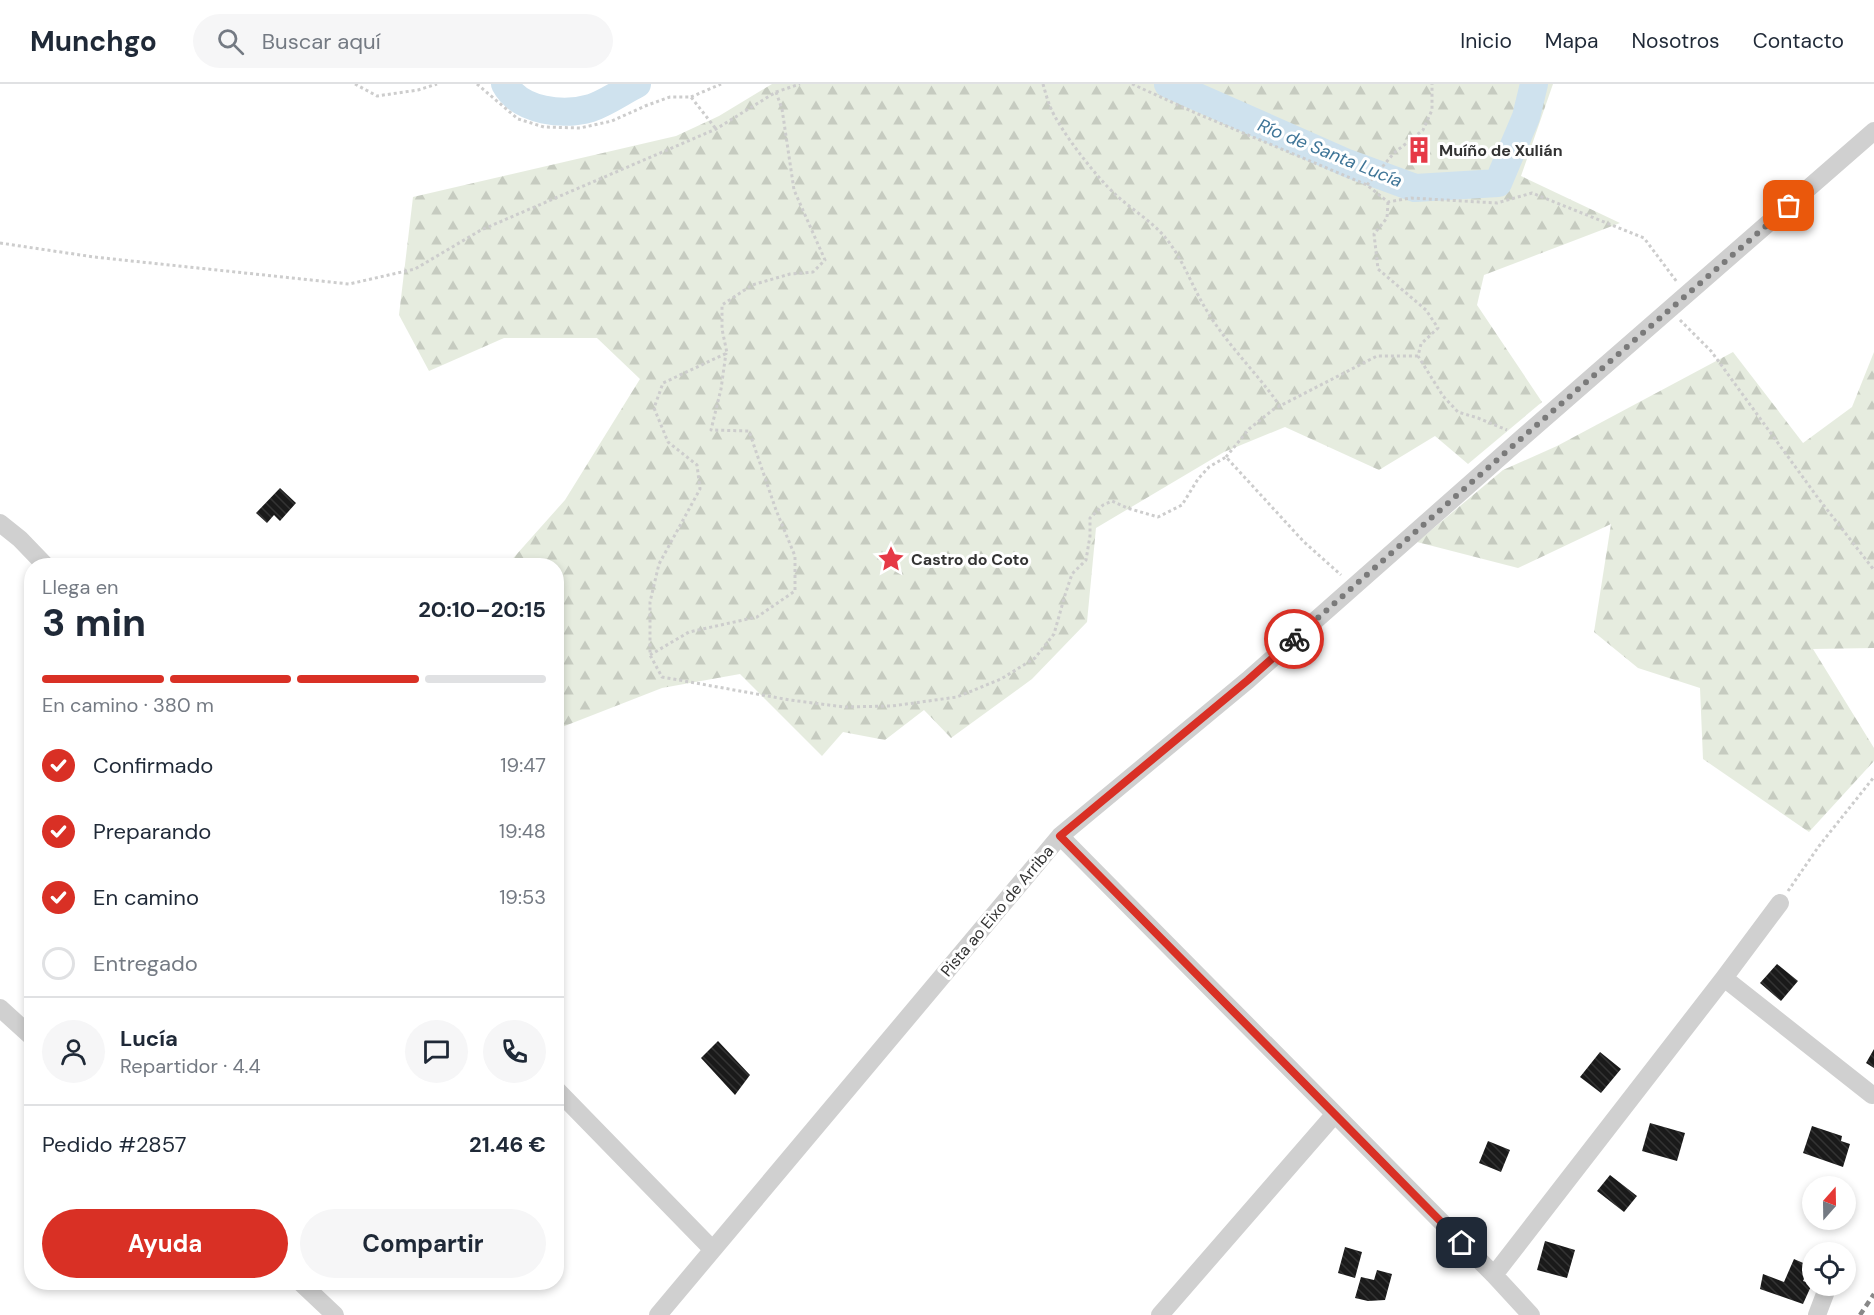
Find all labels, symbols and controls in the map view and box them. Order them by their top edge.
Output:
search box [193,14,613,68]
text: Munchgo [30,23,157,60]
icon: search [214,25,247,58]
text: Buscar aquí [262,27,381,56]
text: Inicio [1460,27,1512,55]
text: Mapa [1545,27,1599,55]
text: Nosotros [1632,27,1720,55]
text: Contacto [1753,27,1844,55]
water label: Río de Santa Lucía [1254,113,1406,193]
building icon: Muíño de Xulián [1404,135,1434,165]
place label: Muíño de Xulián [1439,140,1563,161]
pin [1763,180,1814,231]
icon: bag [1772,189,1805,222]
place icon: Castro do Coto [876,544,906,574]
place label: Castro do Coto [911,549,1029,570]
text: Llega en [42,574,119,600]
text: 20:10–20:15 [418,595,546,624]
text: 3 min [42,597,146,648]
courier [1264,609,1324,669]
icon: bike [1278,623,1311,656]
text: En camino · 380 m [42,692,214,718]
icon: check [42,749,75,782]
text: Confirmado [93,751,213,780]
text: 19:47 [500,752,546,778]
icon: check [42,815,75,848]
text: Preparando [93,817,211,846]
text: 19:48 [499,818,546,844]
street label: Pista ao Eixo de Arriba [936,841,1058,981]
icon: check [42,881,75,914]
text: En camino [93,883,199,912]
text: 19:53 [499,884,546,910]
text: Entregado [93,949,198,978]
button: person [42,1020,105,1083]
button: chat [405,1020,468,1083]
button: phone [483,1020,546,1083]
text: Lucía [120,1024,178,1053]
text: Repartidor · 4.4 [120,1053,261,1079]
text: Pedido #2857 [42,1130,187,1159]
text: 21.46 € [469,1130,546,1159]
north arrow [1802,1176,1856,1230]
map controls [1802,1176,1856,1296]
button: Ayuda [42,1209,288,1278]
button: Compartir [300,1209,546,1278]
pin [1436,1217,1487,1268]
icon: home [1445,1226,1478,1259]
button: locate [1802,1242,1856,1296]

